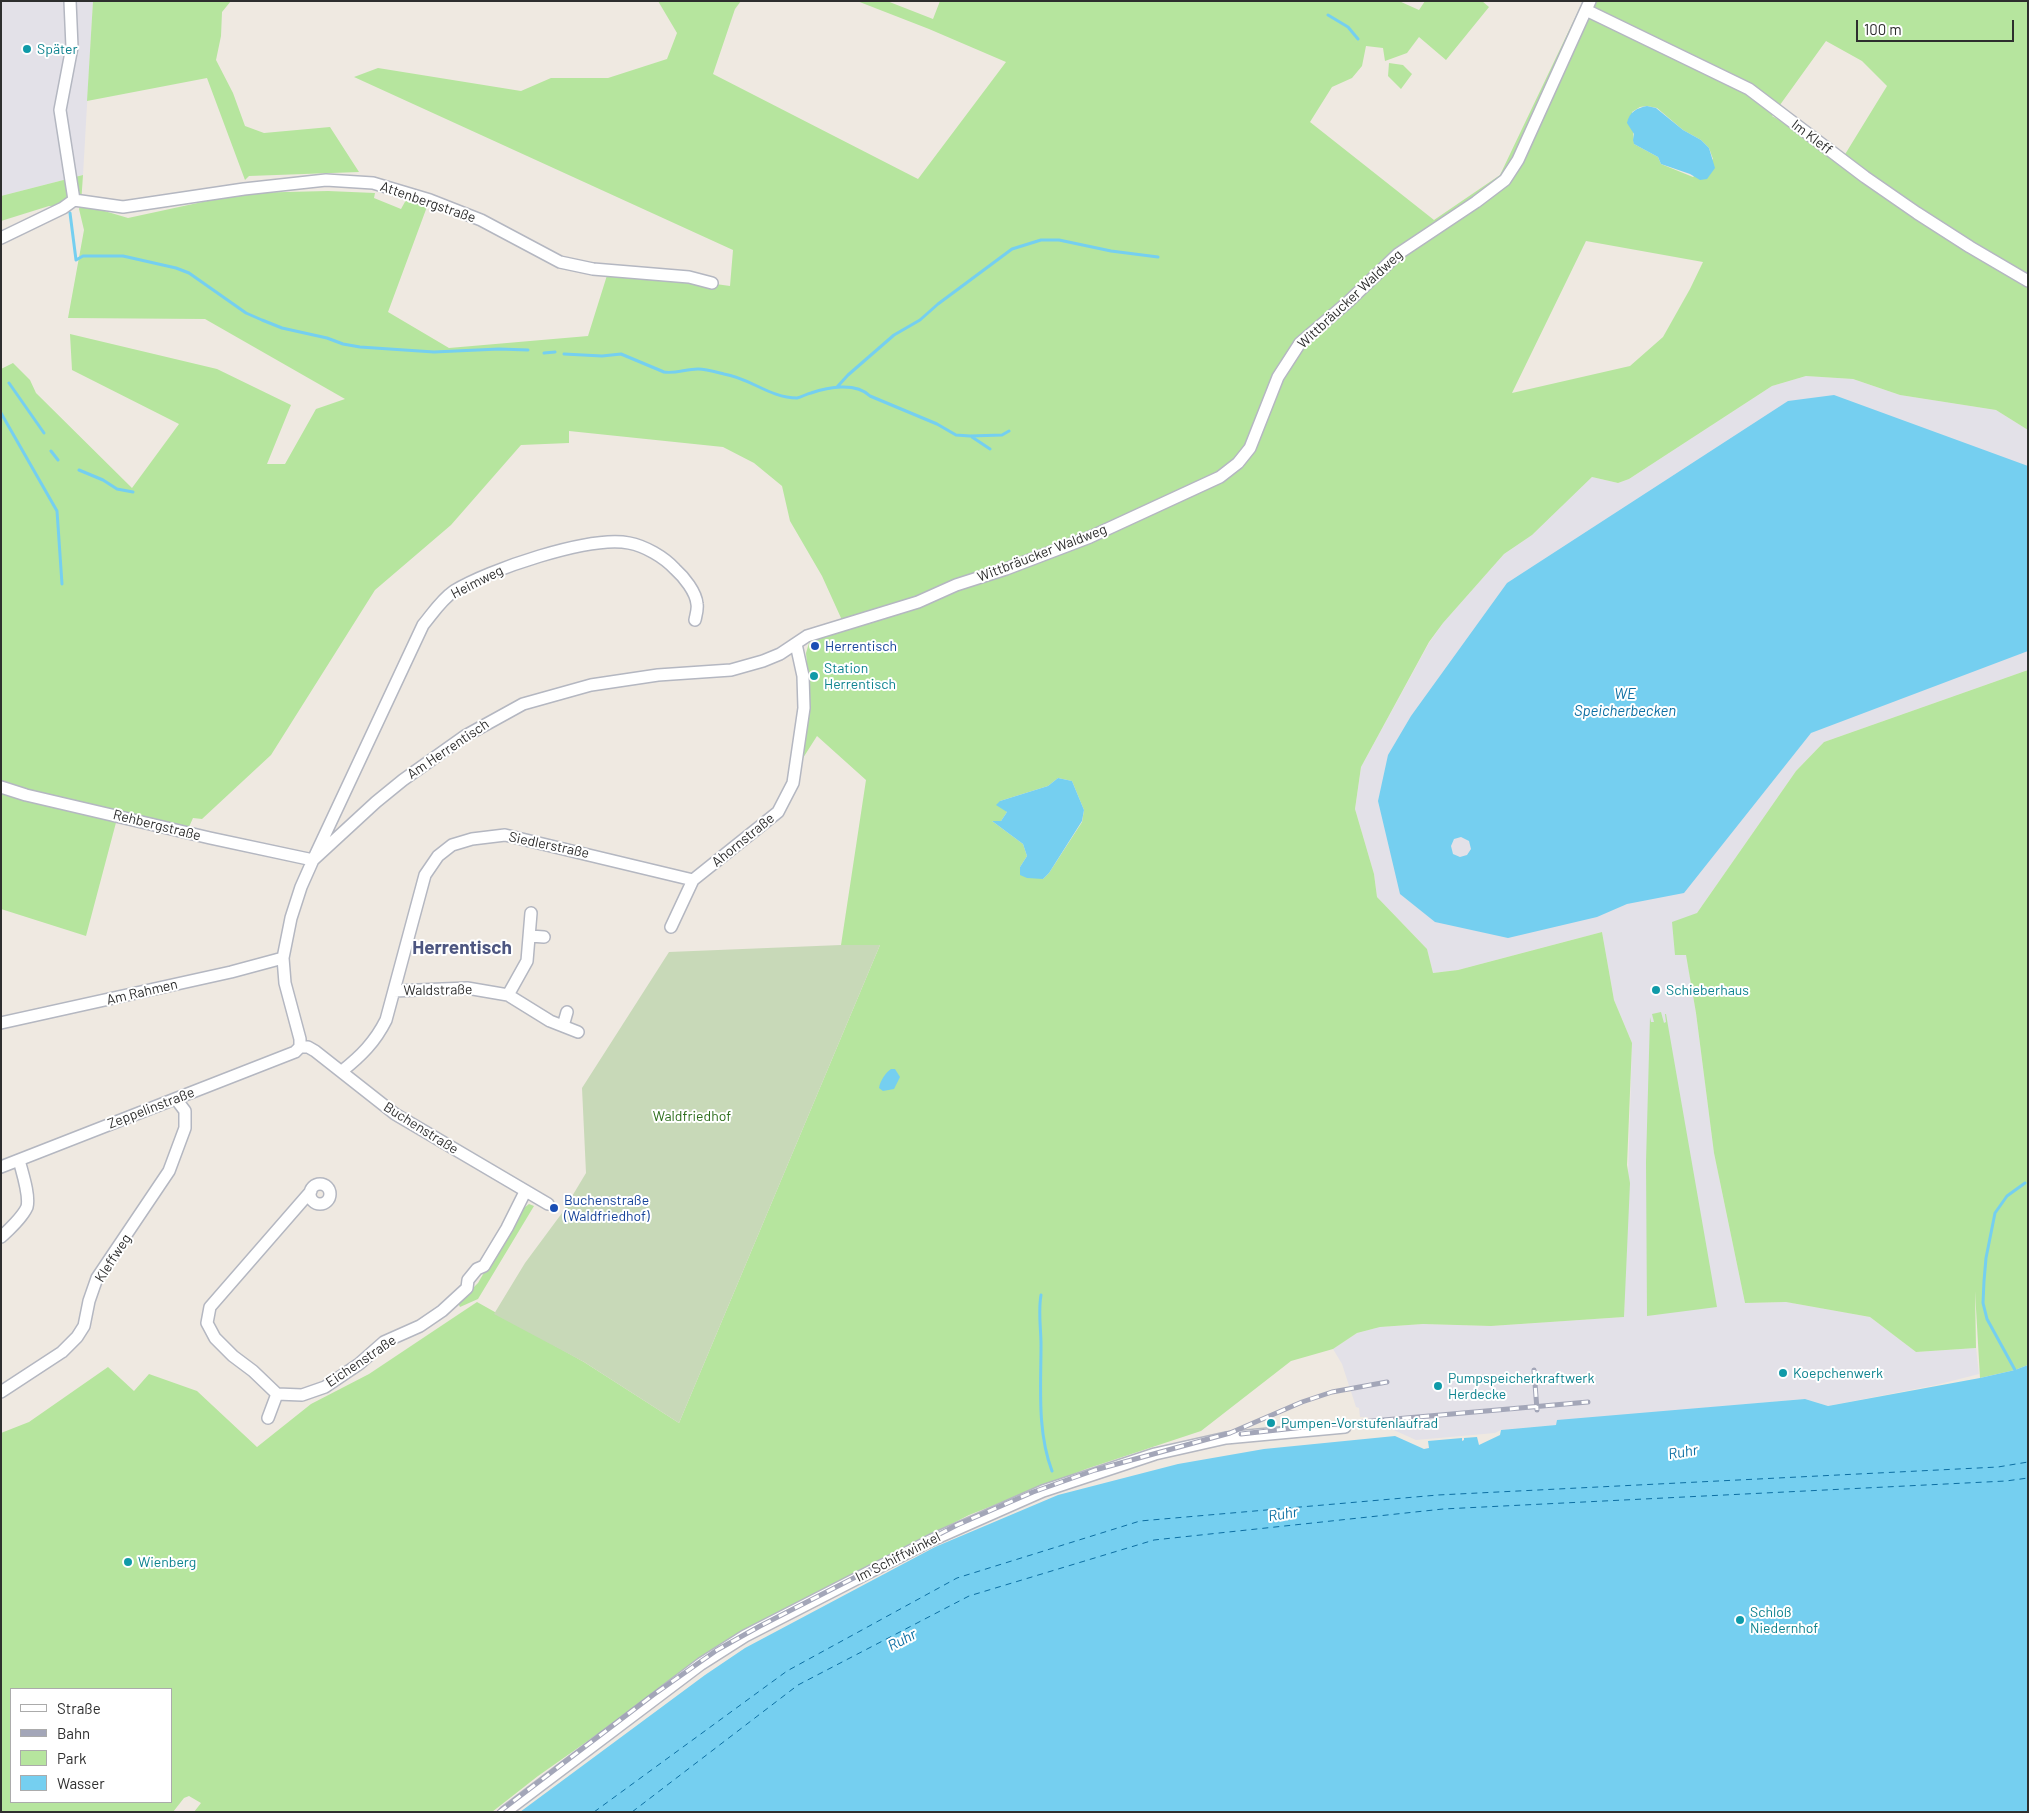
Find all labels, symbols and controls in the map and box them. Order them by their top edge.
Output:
scale bar [1859,10,2016,42]
text: 100 m [1864,20,1902,38]
place label: Später [37,41,77,57]
marker: Später [21,43,33,55]
street label: Im Kleff [1788,116,1836,158]
street label: Attenbergstraße [378,178,478,226]
street label: Wittbräucker Waldweg [1294,246,1406,352]
street label: Wittbräucker Waldweg [975,521,1109,585]
street label: Heimweg [448,562,506,602]
place label: Herrentisch [825,638,897,654]
marker: Herrentisch [809,640,821,652]
place label: Station Herrentisch [824,660,896,692]
marker: Station Herrentisch [808,670,820,682]
water label: WE Speicherbecken [1574,685,1676,720]
street label: Am Herrentisch [404,716,492,782]
street label: Rehbergstraße [111,806,203,844]
street label: Ahornstraße [708,810,778,870]
street label: Siedlerstraße [507,828,591,862]
district label: Herrentisch [412,937,512,959]
street label: Am Rahmen [105,976,179,1008]
street label: Waldstraße [403,981,473,999]
place label: Schieberhaus [1666,982,1749,998]
marker: Schieberhaus [1650,984,1662,996]
street label: Zeppelinstraße [105,1084,197,1132]
street label: Buchenstraße [380,1098,462,1158]
park label: Waldfriedhof [653,1108,731,1124]
place label: Buchenstraße (Waldfriedhof) [564,1192,650,1224]
marker: Buchenstraße (Waldfriedhof) [548,1202,560,1214]
street label: Kleffweg [91,1231,135,1285]
street label: Eichenstraße [323,1331,399,1391]
place label: Koepchenwerk [1793,1365,1883,1381]
marker: Koepchenwerk [1777,1367,1789,1379]
place label: Pumpspeicherkraftwerk Herdecke [1448,1370,1594,1402]
marker: Pumpspeicherkraftwerk Herdecke [1432,1380,1444,1392]
place label: Pumpen-Vorstufenlaufrad [1281,1415,1438,1431]
marker: Pumpen-Vorstufenlaufrad [1265,1417,1277,1429]
water label: Ruhr [1667,1441,1699,1463]
water label: Ruhr [1267,1503,1299,1525]
street label: Im Schiffwinkel [853,1528,943,1586]
place label: Wienberg [138,1554,196,1570]
marker: Wienberg [122,1556,134,1568]
place label: Schloß Niedernhof [1750,1604,1818,1636]
marker: Schloß Niedernhof [1734,1614,1746,1626]
water label: Ruhr [885,1625,919,1655]
legend [10,1688,172,1803]
text: Straße [57,1699,101,1717]
text: Bahn [57,1724,90,1742]
text: Park [57,1749,86,1767]
text: Wasser [57,1774,105,1792]

